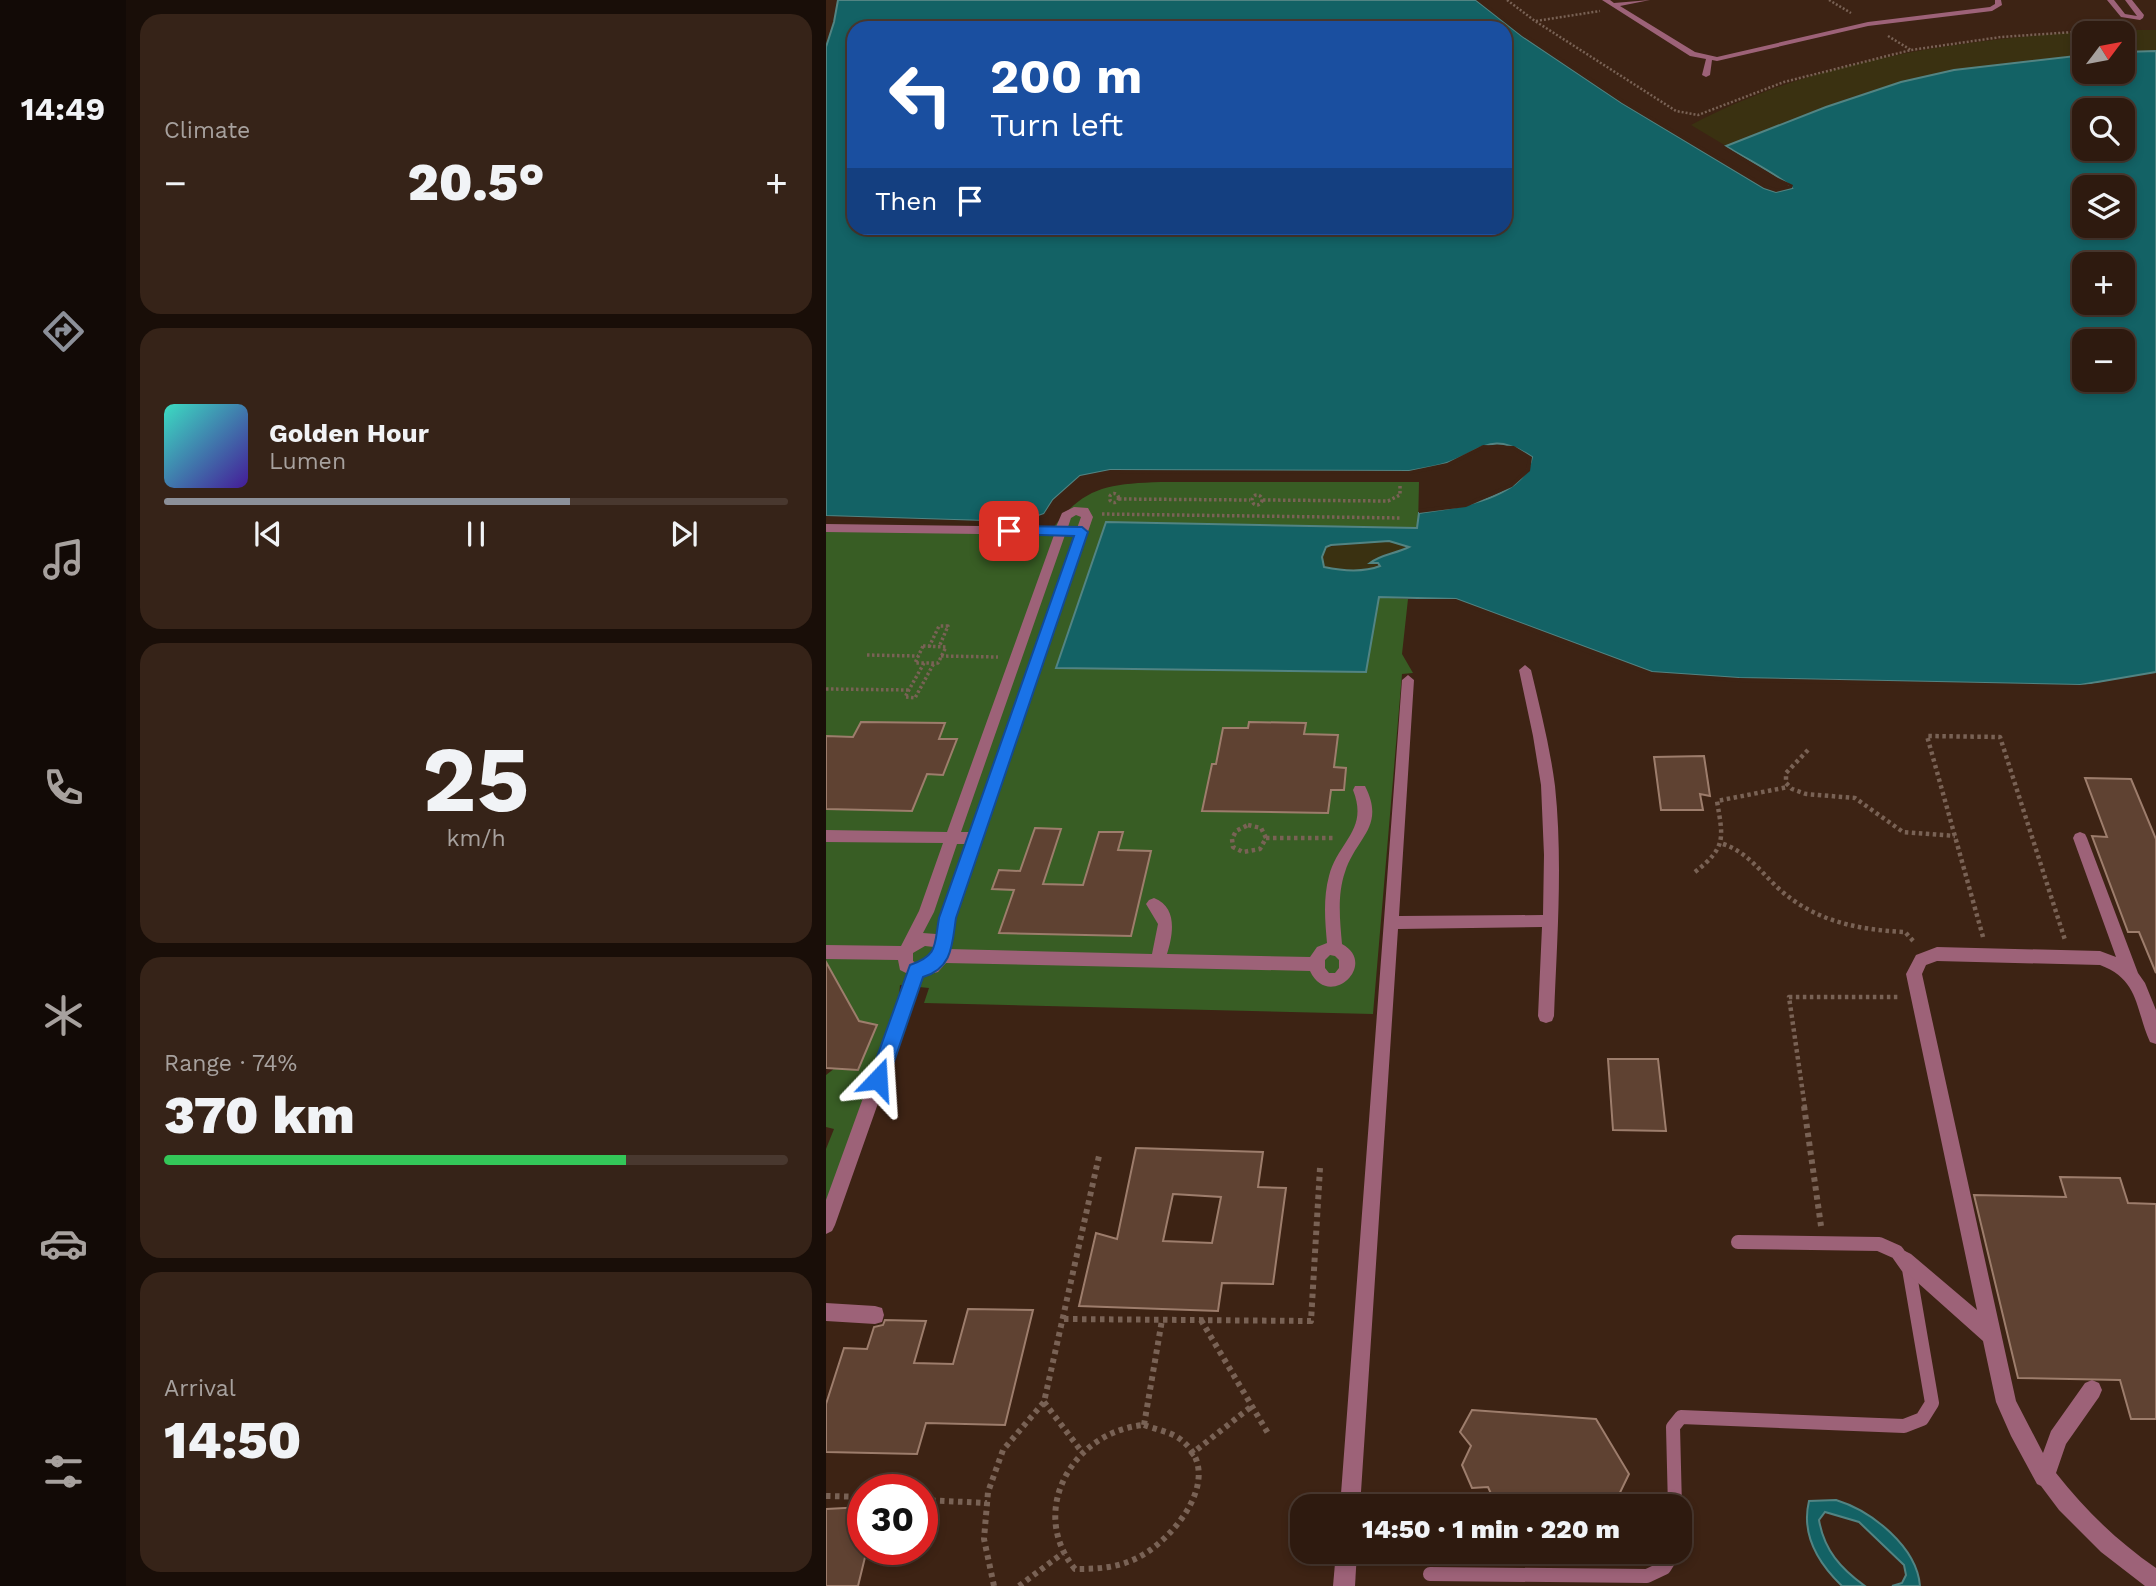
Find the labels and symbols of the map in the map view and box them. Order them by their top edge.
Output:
north arrow [2072,21,2135,84]
pin [979,501,1039,561]
position arrow [841,1042,915,1116]
speed limit sign: 30 [847,1474,938,1565]

